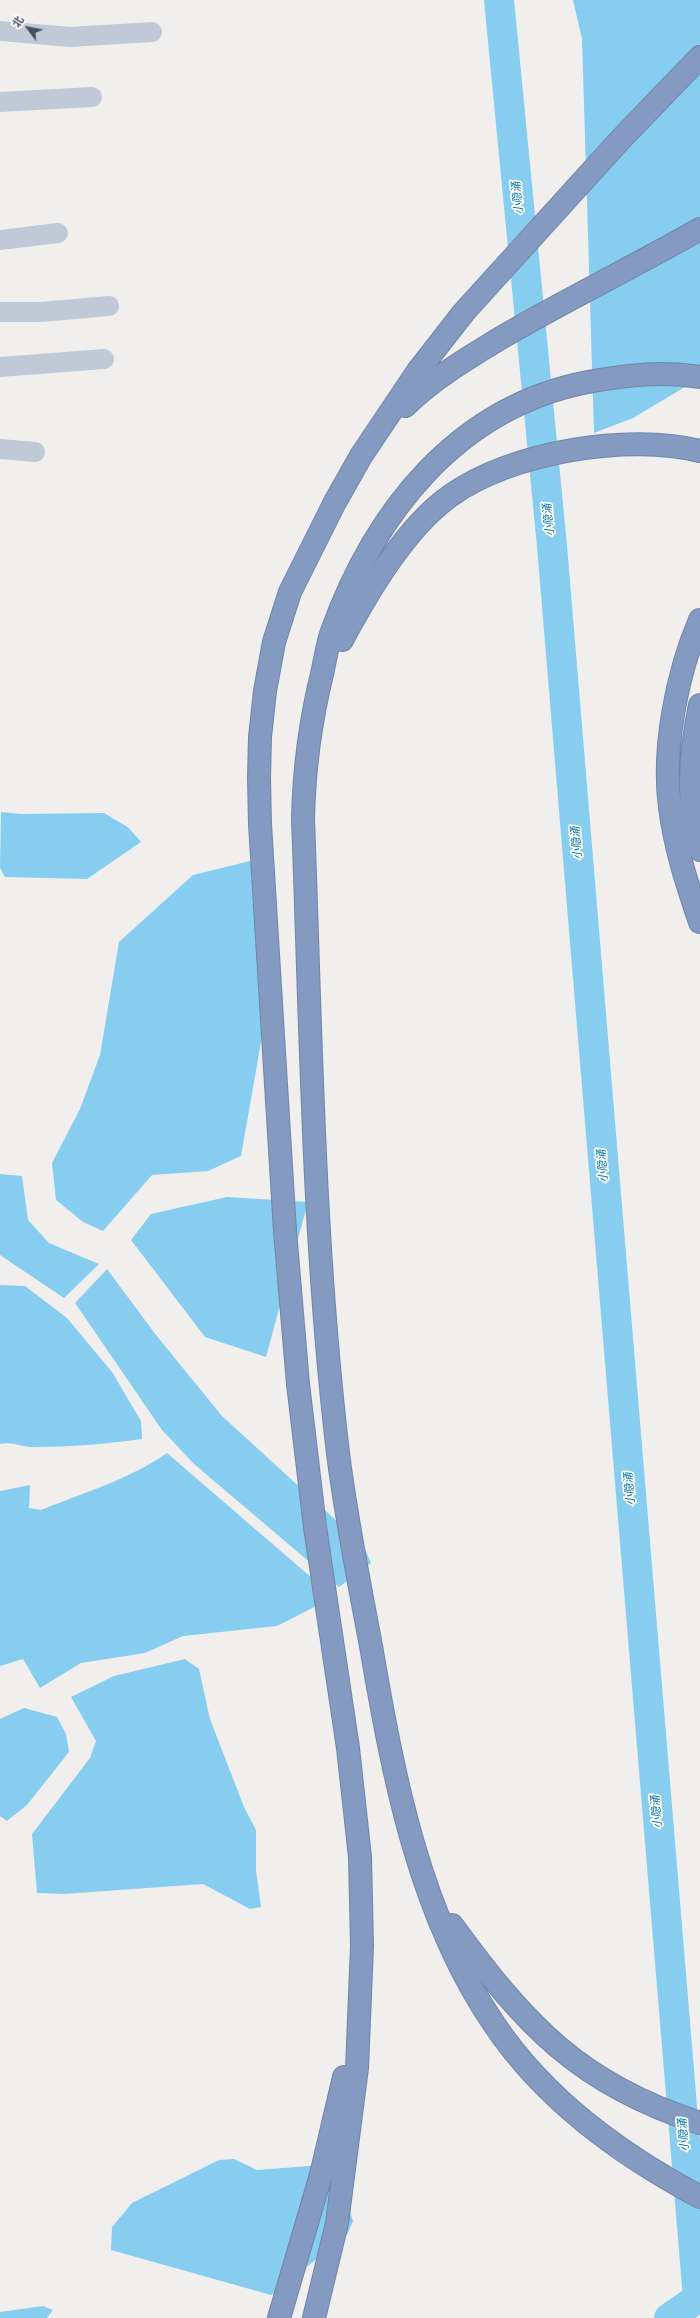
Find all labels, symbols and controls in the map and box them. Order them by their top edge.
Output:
north arrow [8,8,48,48]
text: 北 [10,14,26,29]
water label: 小隐涌 [510,181,526,215]
water label: 小隐涌 [541,503,557,537]
water label: 小隐涌 [569,826,585,860]
water label: 小隐涌 [595,1149,611,1183]
water label: 小隐涌 [622,1472,638,1506]
water label: 小隐涌 [649,1795,665,1829]
water label: 小隐涌 [676,2118,692,2152]

